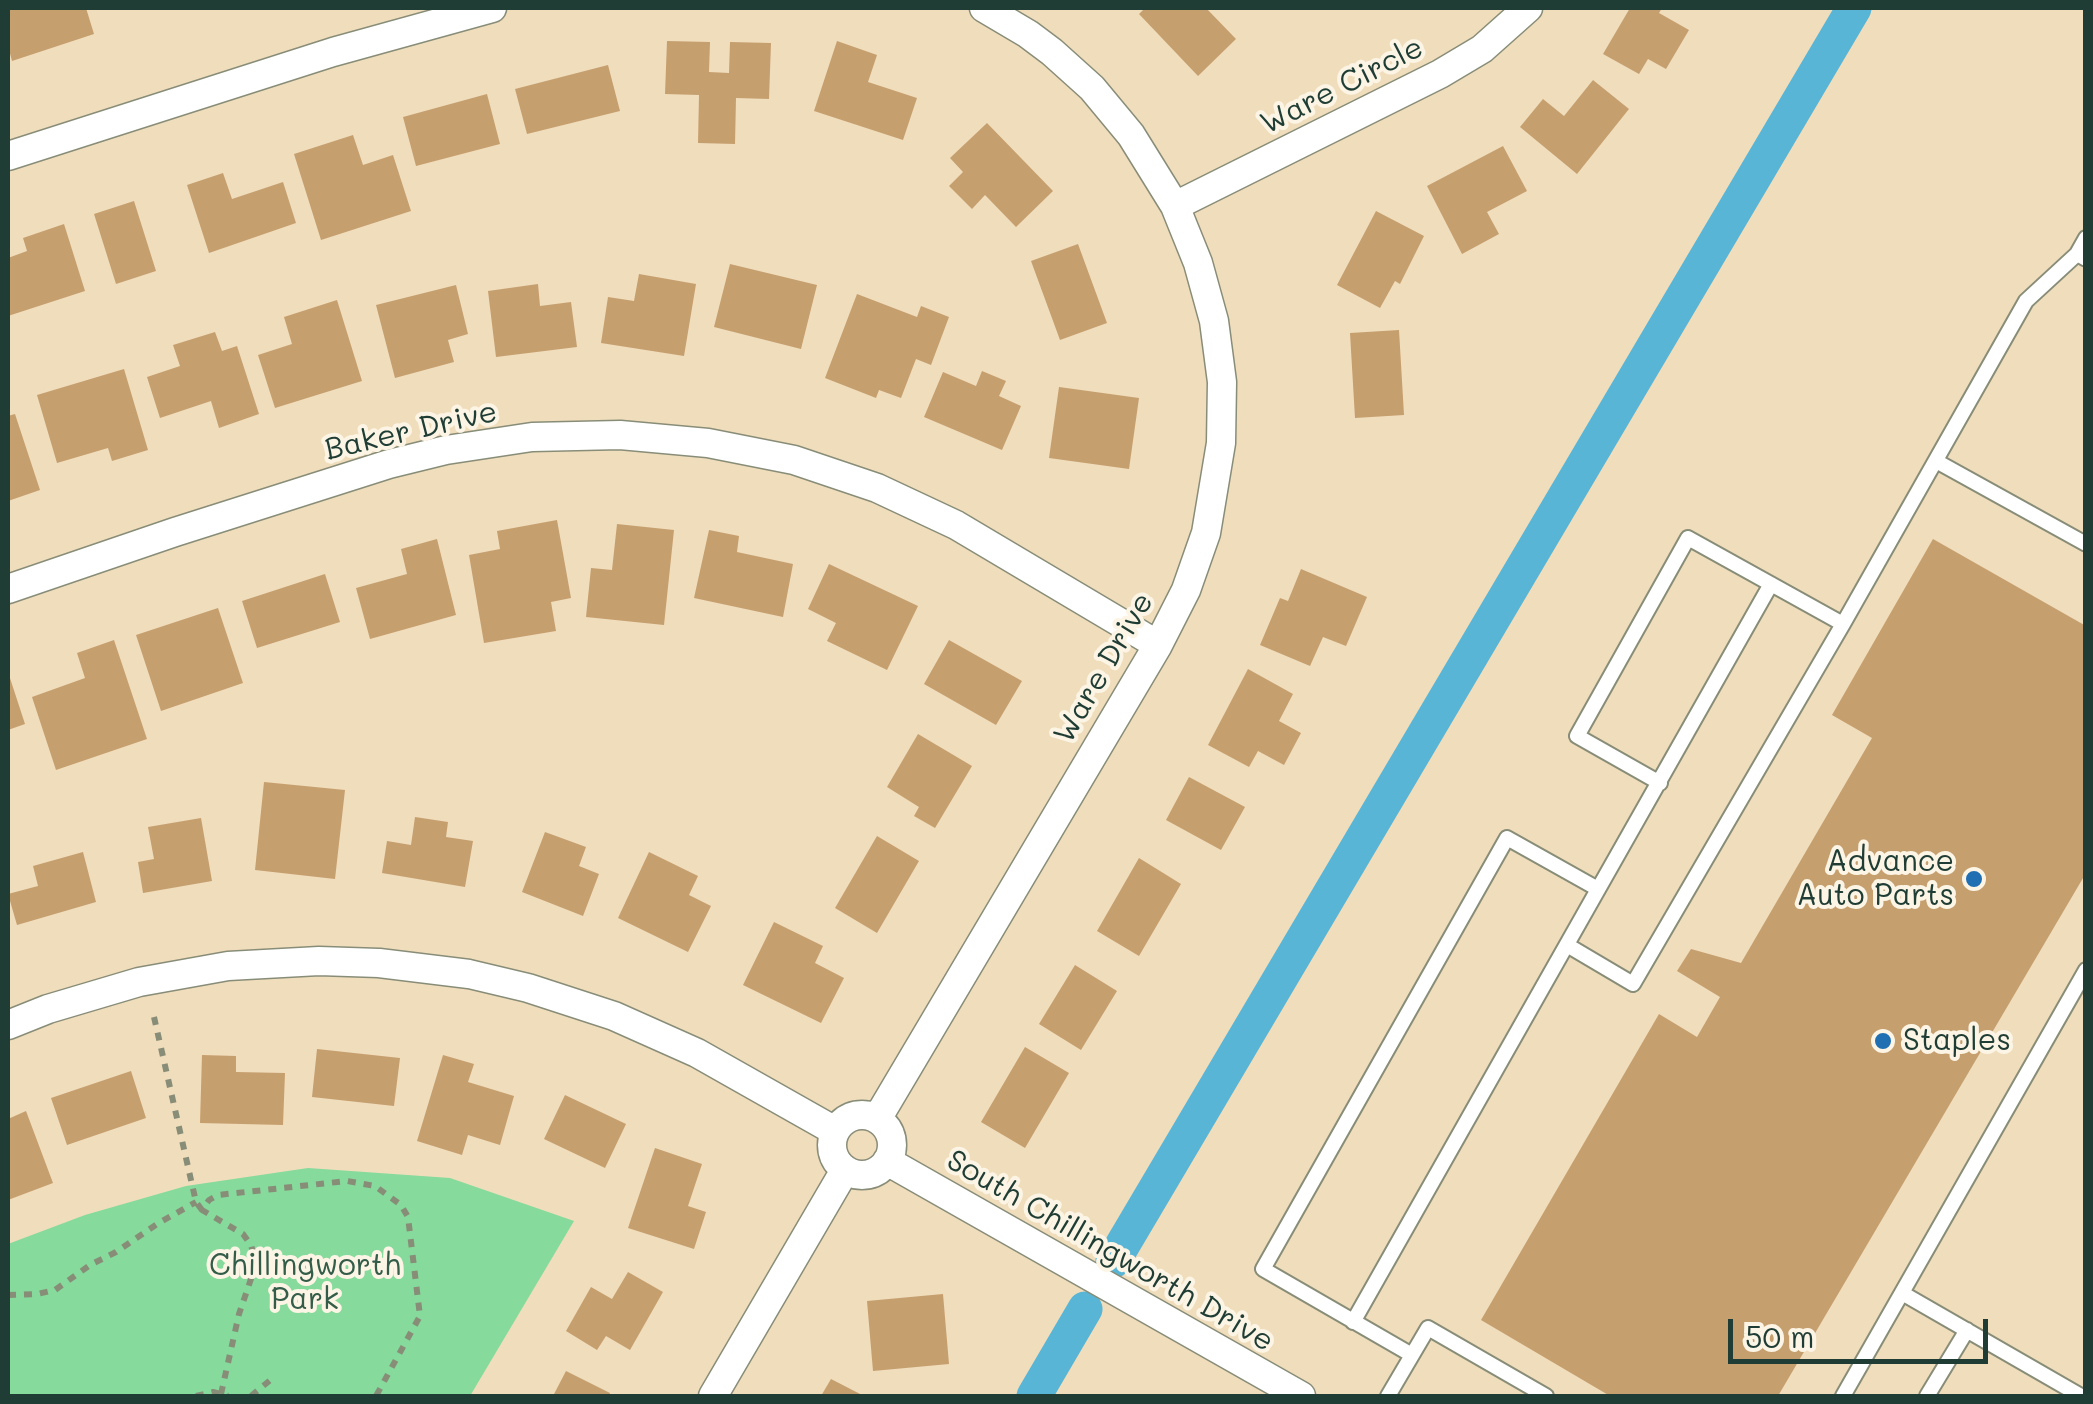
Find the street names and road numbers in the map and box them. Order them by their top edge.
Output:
street label: Ware Circle [1255,30,1429,142]
street label: Baker Drive [321,394,501,468]
street label: Ware Drive [1047,586,1161,750]
street label: South Chillingworth Drive [940,1142,1280,1360]

